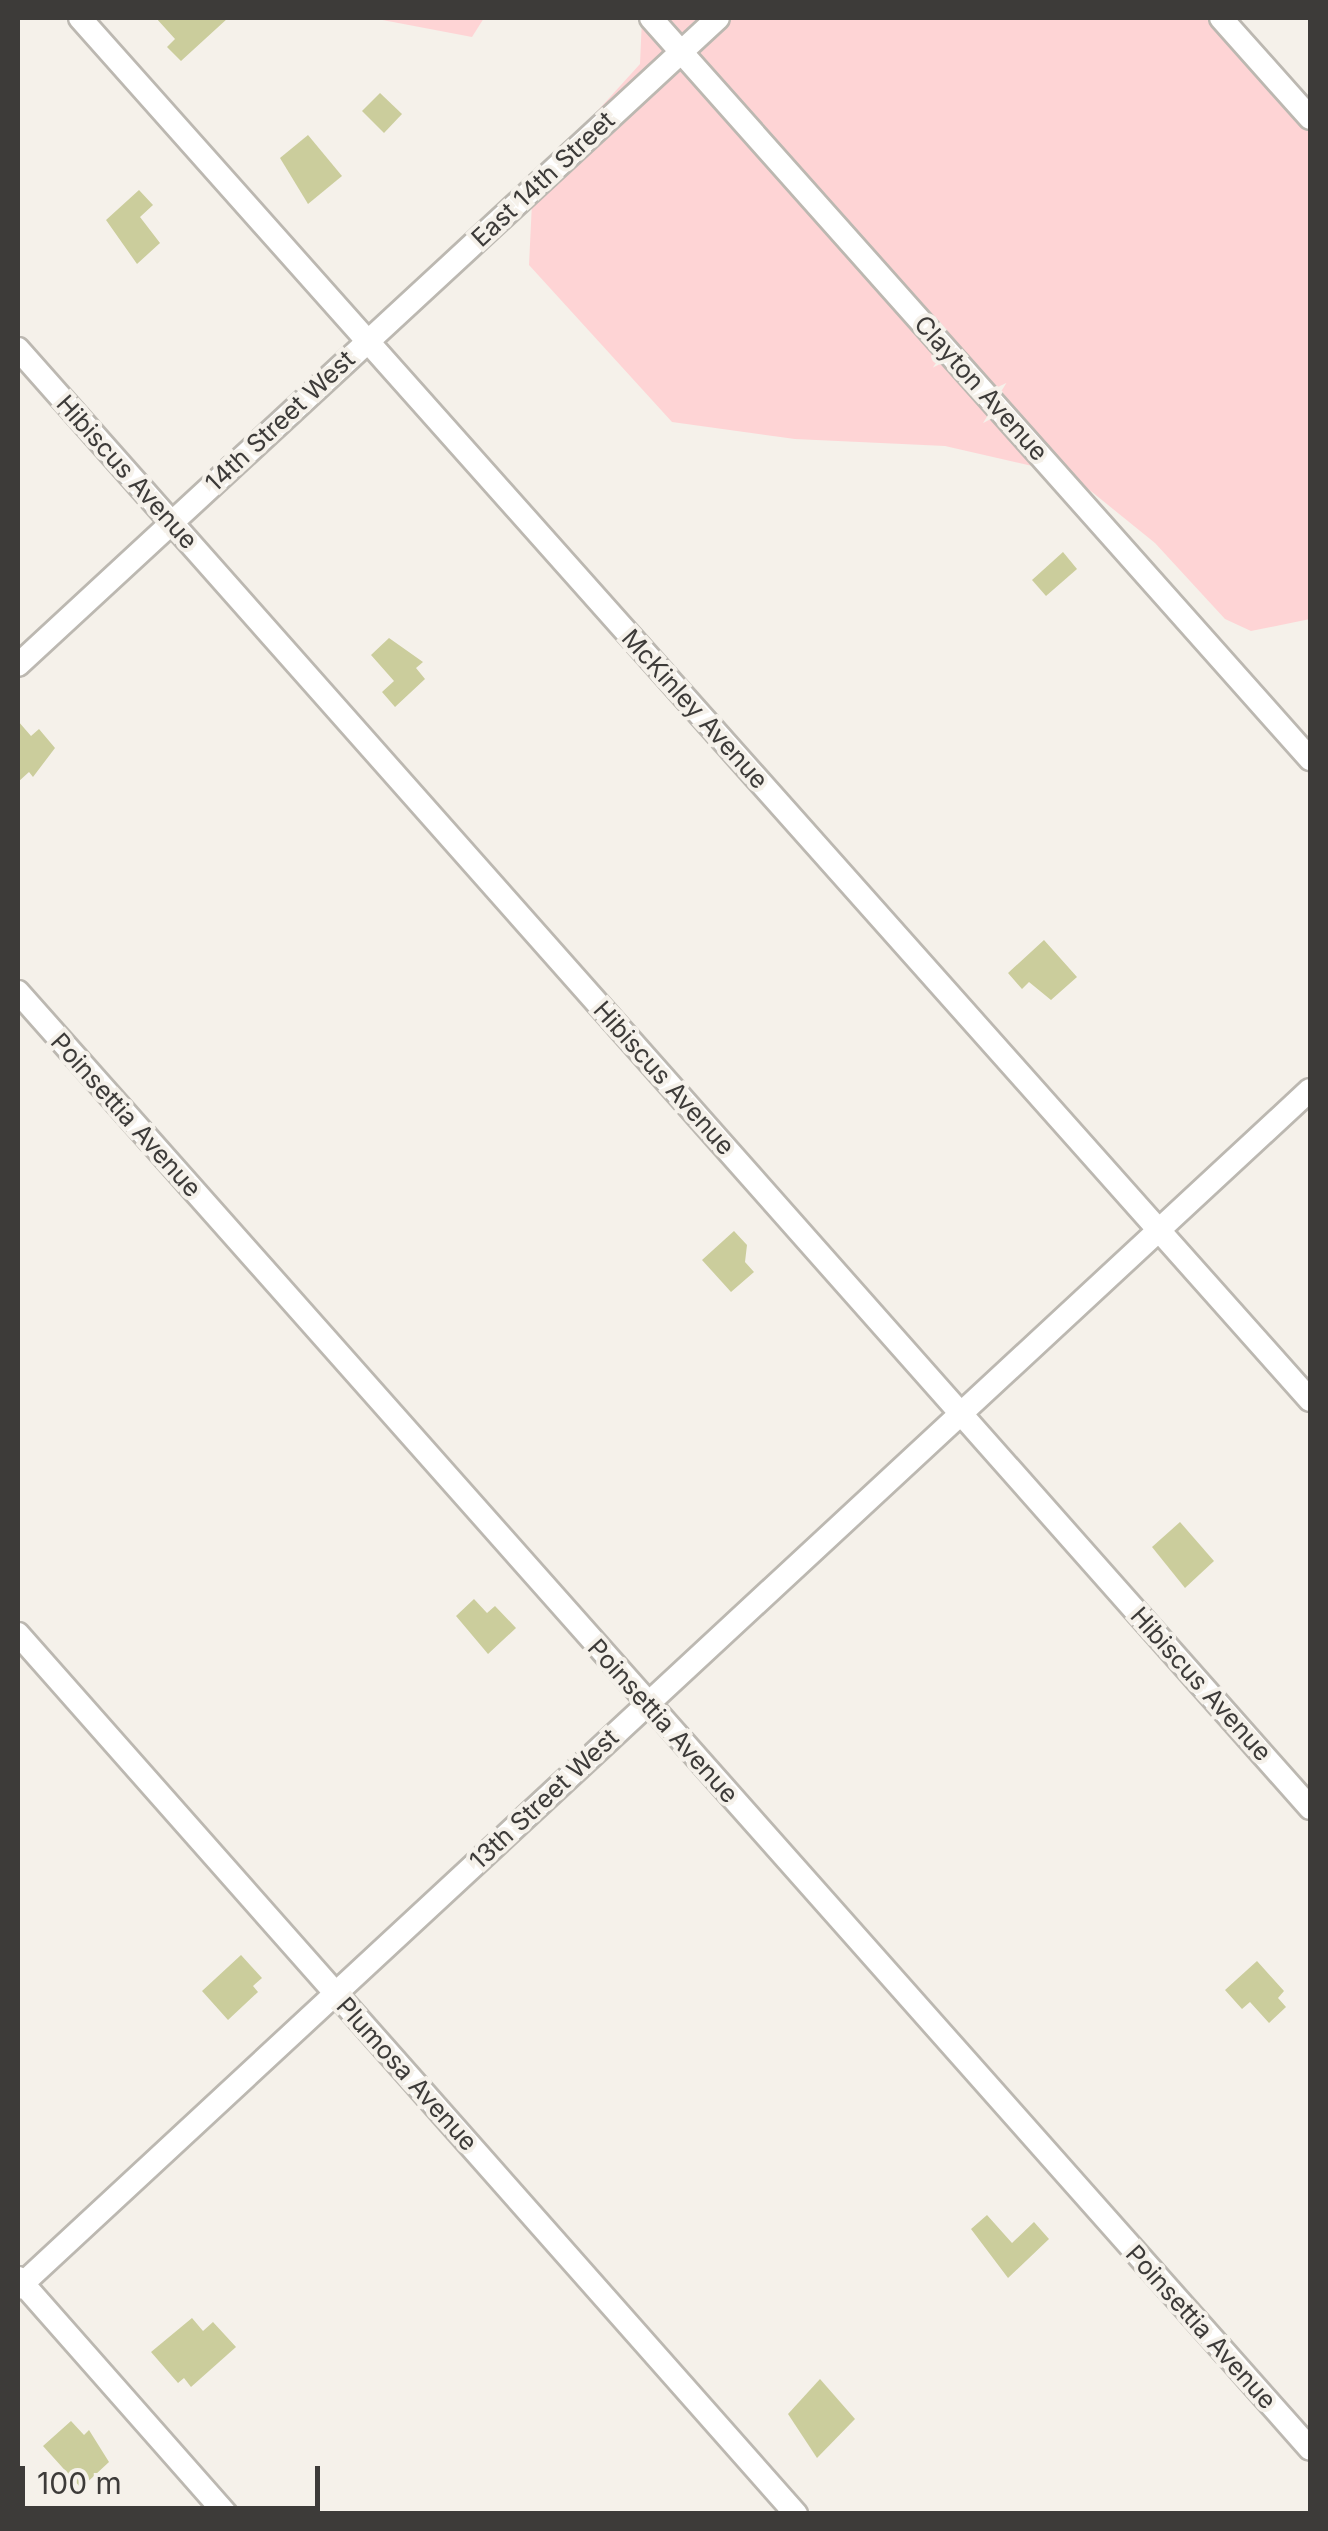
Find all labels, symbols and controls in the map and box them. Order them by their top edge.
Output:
street label: East 14th Street [465,105,621,253]
street label: Clayton Avenue [908,309,1054,467]
street label: 14th Street West [199,344,361,498]
street label: Hibiscus Avenue [50,389,204,555]
street label: McKinley Avenue [616,623,774,795]
street label: Hibiscus Avenue [587,995,741,1161]
street label: Poinsettia Avenue [45,1027,207,1203]
street label: Hibiscus Avenue [1124,1601,1278,1767]
street label: Poinsettia Avenue [582,1633,744,1809]
street label: 13th Street West [463,1722,625,1876]
street label: Plumosa Avenue [330,1991,484,2157]
street label: Poinsettia Avenue [1120,2239,1282,2415]
scale bar [25,2446,325,2508]
text: 100 m [37,2465,122,2501]

